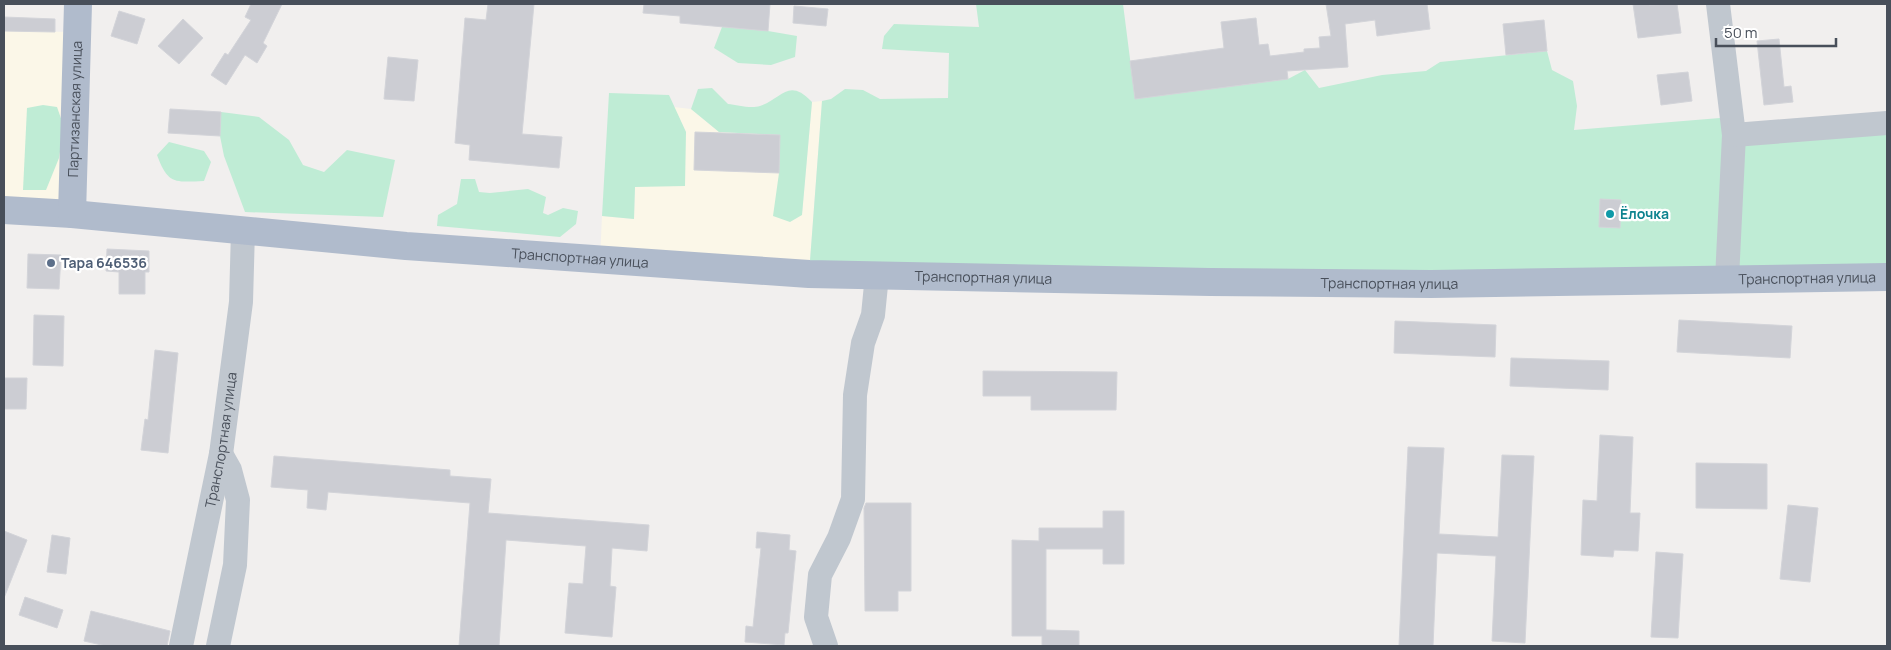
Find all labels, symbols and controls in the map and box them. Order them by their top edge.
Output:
scale bar [1716,15,1836,47]
text: 50 m [1724,22,1758,43]
street label: Партизанская улица [63,40,86,178]
place label: Ёлочка [1620,204,1669,223]
marker: Ёлочка [1604,208,1616,220]
street label: Транспортная улица [511,243,649,272]
place label: Тара 646536 [61,253,147,272]
marker: Тара 646536 [45,257,57,269]
street label: Транспортная улица [914,266,1052,288]
street label: Транспортная улица [1738,267,1876,288]
street label: Транспортная улица [1320,273,1458,293]
street label: Транспортная улица [200,371,241,510]

